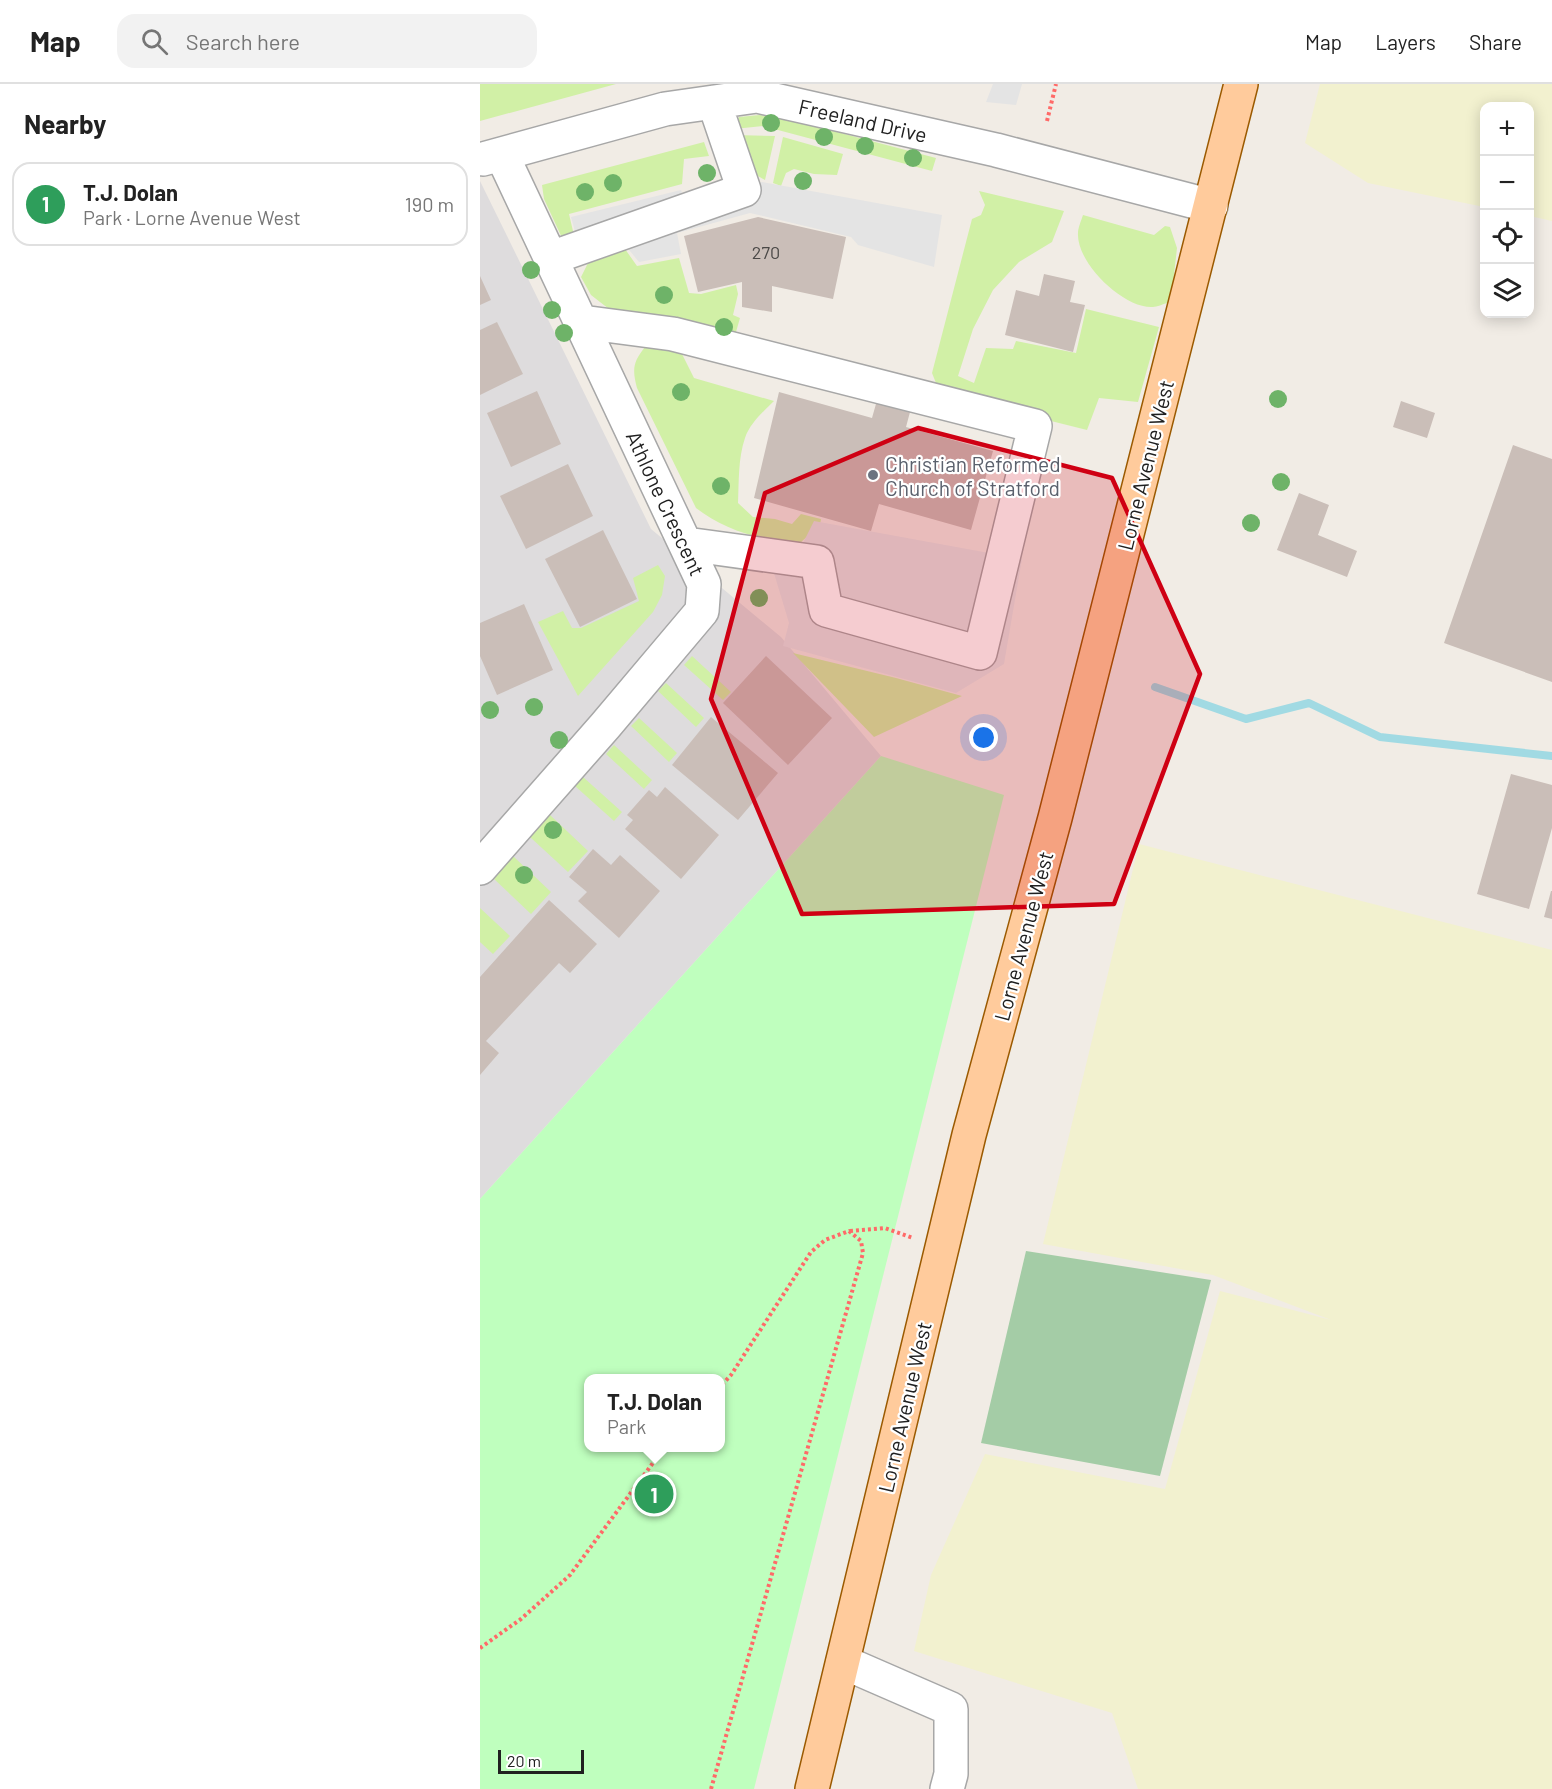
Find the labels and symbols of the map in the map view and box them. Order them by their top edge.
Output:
street label: Freeland Drive [796,93,930,147]
house number: 270 [752,241,780,263]
street label: Lorne Avenue West [1112,377,1178,553]
street label: Athlone Crescent [622,427,710,579]
place label: Christian Reformed Church of Stratford [885,451,1061,500]
marker: Christian Reformed Church of Stratford [866,468,880,482]
your location [969,723,998,752]
street label: Lorne Avenue West [988,848,1058,1024]
street label: Lorne Avenue West [872,1319,936,1495]
pin: 1 [634,1472,674,1516]
scale bar [498,1747,584,1774]

